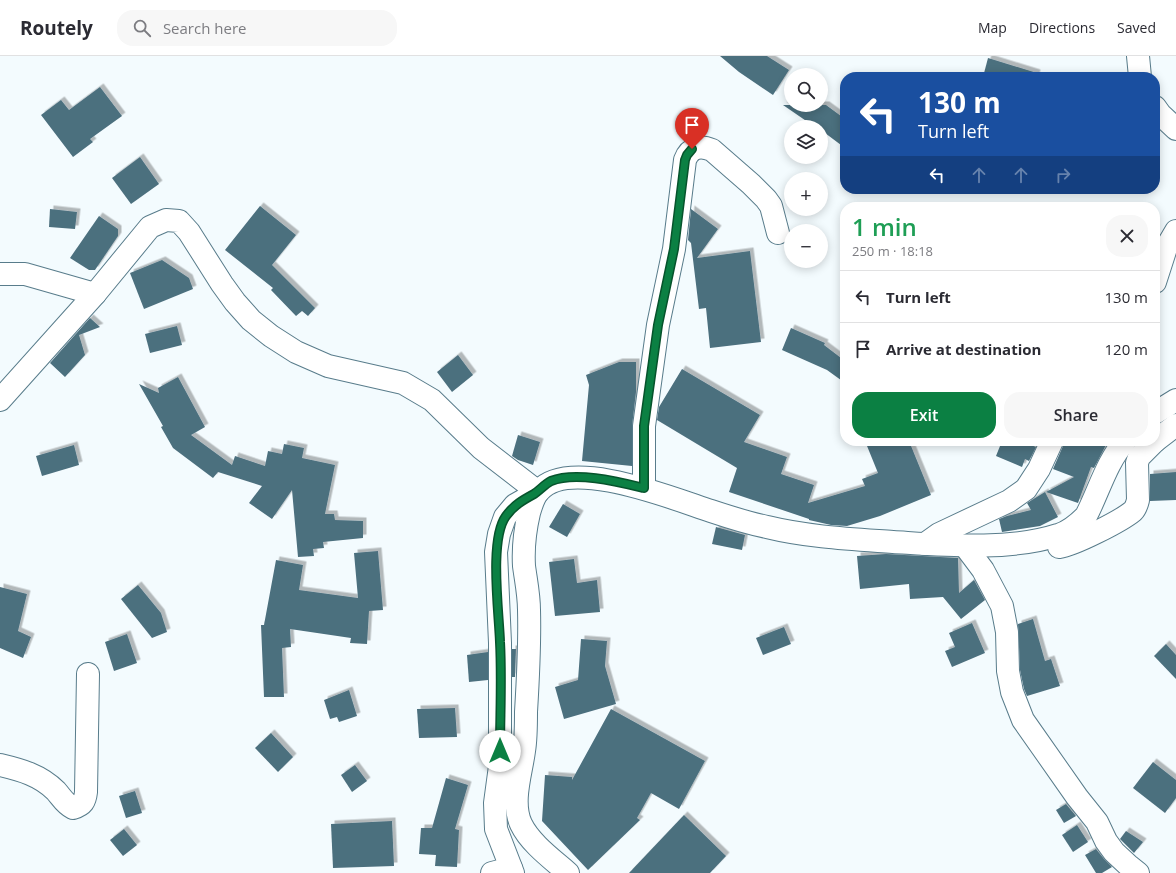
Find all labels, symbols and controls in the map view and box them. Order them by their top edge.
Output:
search box [117,10,397,46]
text: Routely [20,15,93,41]
icon: search [131,17,153,39]
text: Search here [163,18,246,38]
text: Map [978,18,1007,37]
text: Directions [1029,18,1095,37]
text: Saved [1117,18,1156,37]
map controls [784,68,828,268]
button: search [784,68,828,112]
text: 130 m [918,83,1001,121]
icon: left [852,88,904,140]
pin [675,108,709,149]
icon: arrive [681,114,703,136]
text: Turn left [918,119,989,143]
button: layers [784,120,828,164]
icon: left [926,164,948,186]
icon: ahead [968,164,990,186]
icon: ahead [1010,164,1032,186]
icon: right [1052,164,1074,186]
button: + [784,172,828,216]
text: 1 min [852,210,917,243]
button: close [1106,215,1148,257]
button: − [784,224,828,268]
text: 250 m · 18:18 [852,242,933,260]
icon: left [852,286,874,308]
text: Turn left [886,287,951,307]
text: 130 m [1104,287,1148,307]
icon: arrive [852,338,874,360]
text: Arrive at destination [886,339,1041,359]
text: 120 m [1104,339,1148,359]
button: Exit [852,392,996,438]
button: Share [1004,392,1148,438]
position arrow [479,730,521,772]

